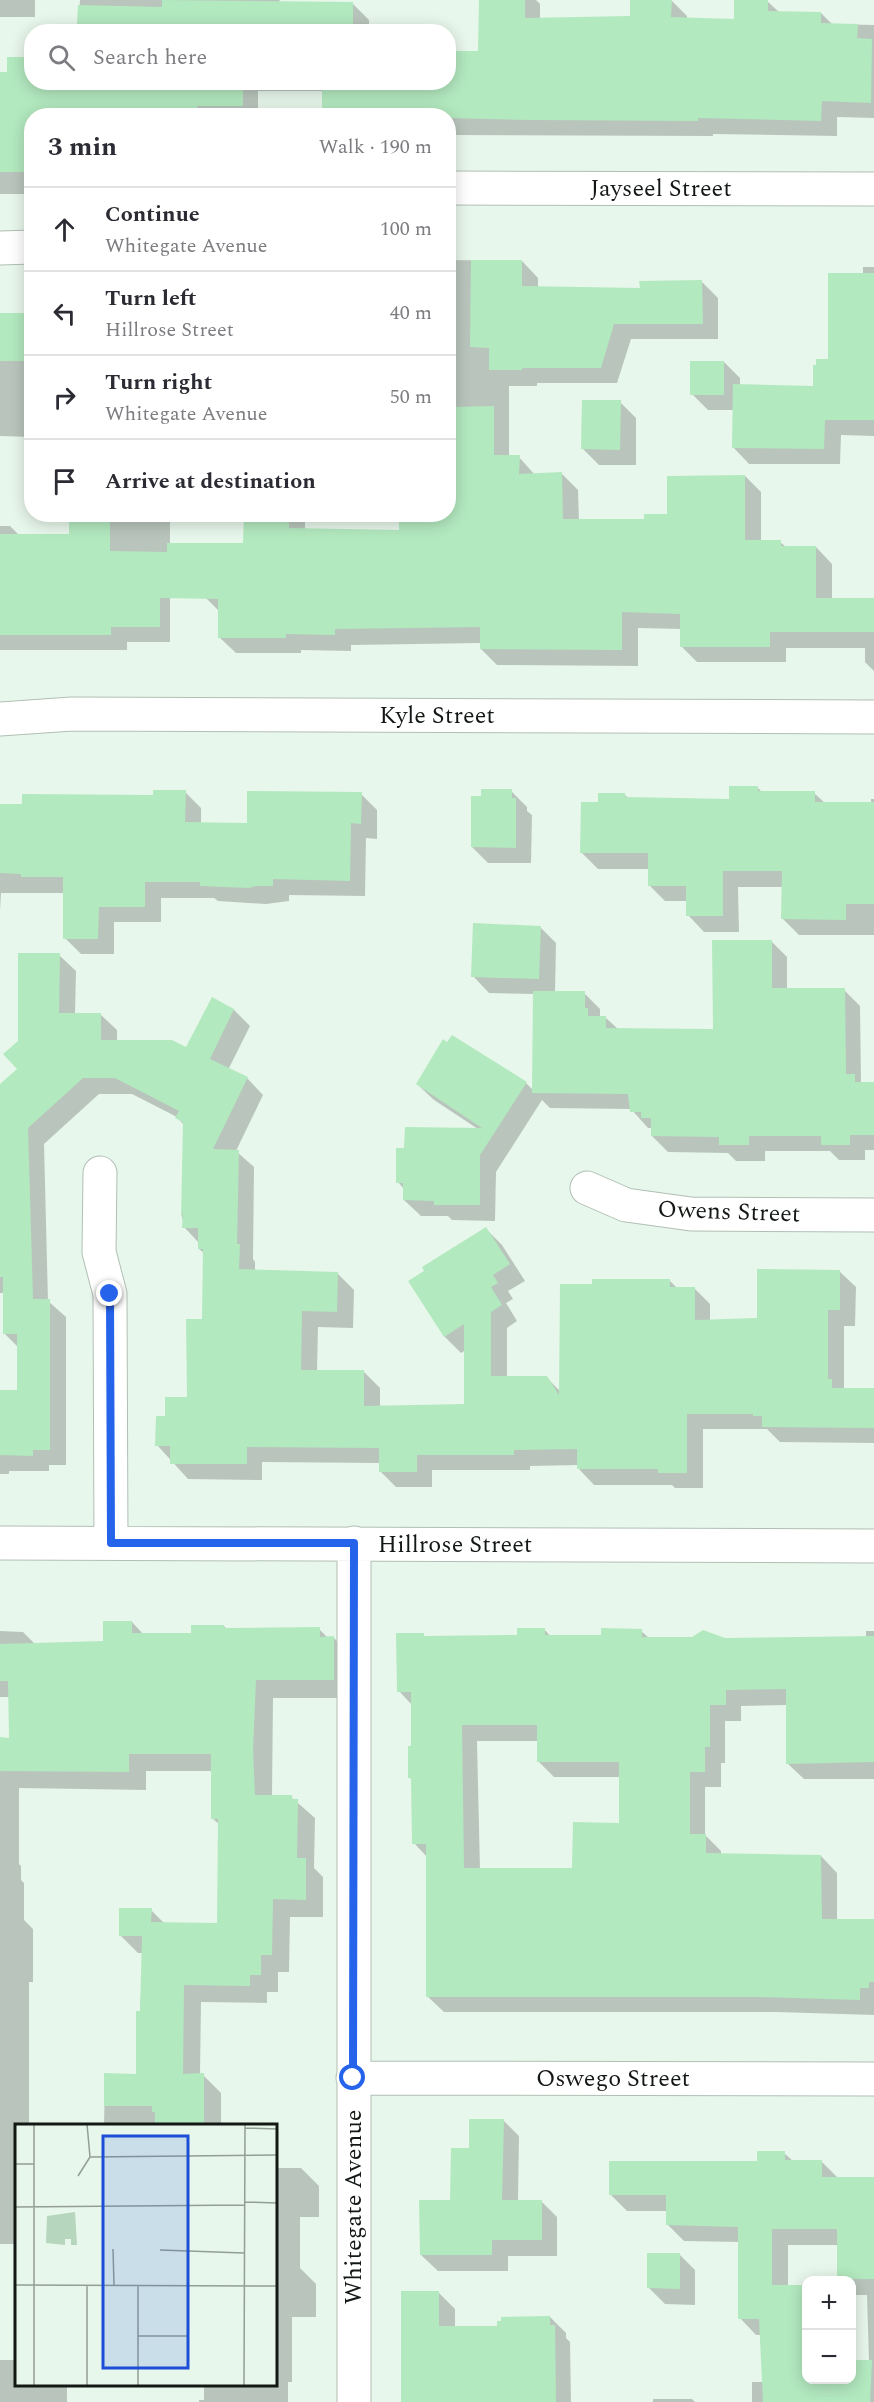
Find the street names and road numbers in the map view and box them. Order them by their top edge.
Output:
street label: Jayseel Street [590,171,732,207]
street label: Kyle Street [379,698,495,734]
street label: Owens Street [657,1192,801,1232]
street label: Hillrose Street [378,1527,532,1563]
street label: Oswego Street [536,2061,690,2097]
street label: Whitegate Avenue [336,2110,372,2304]

